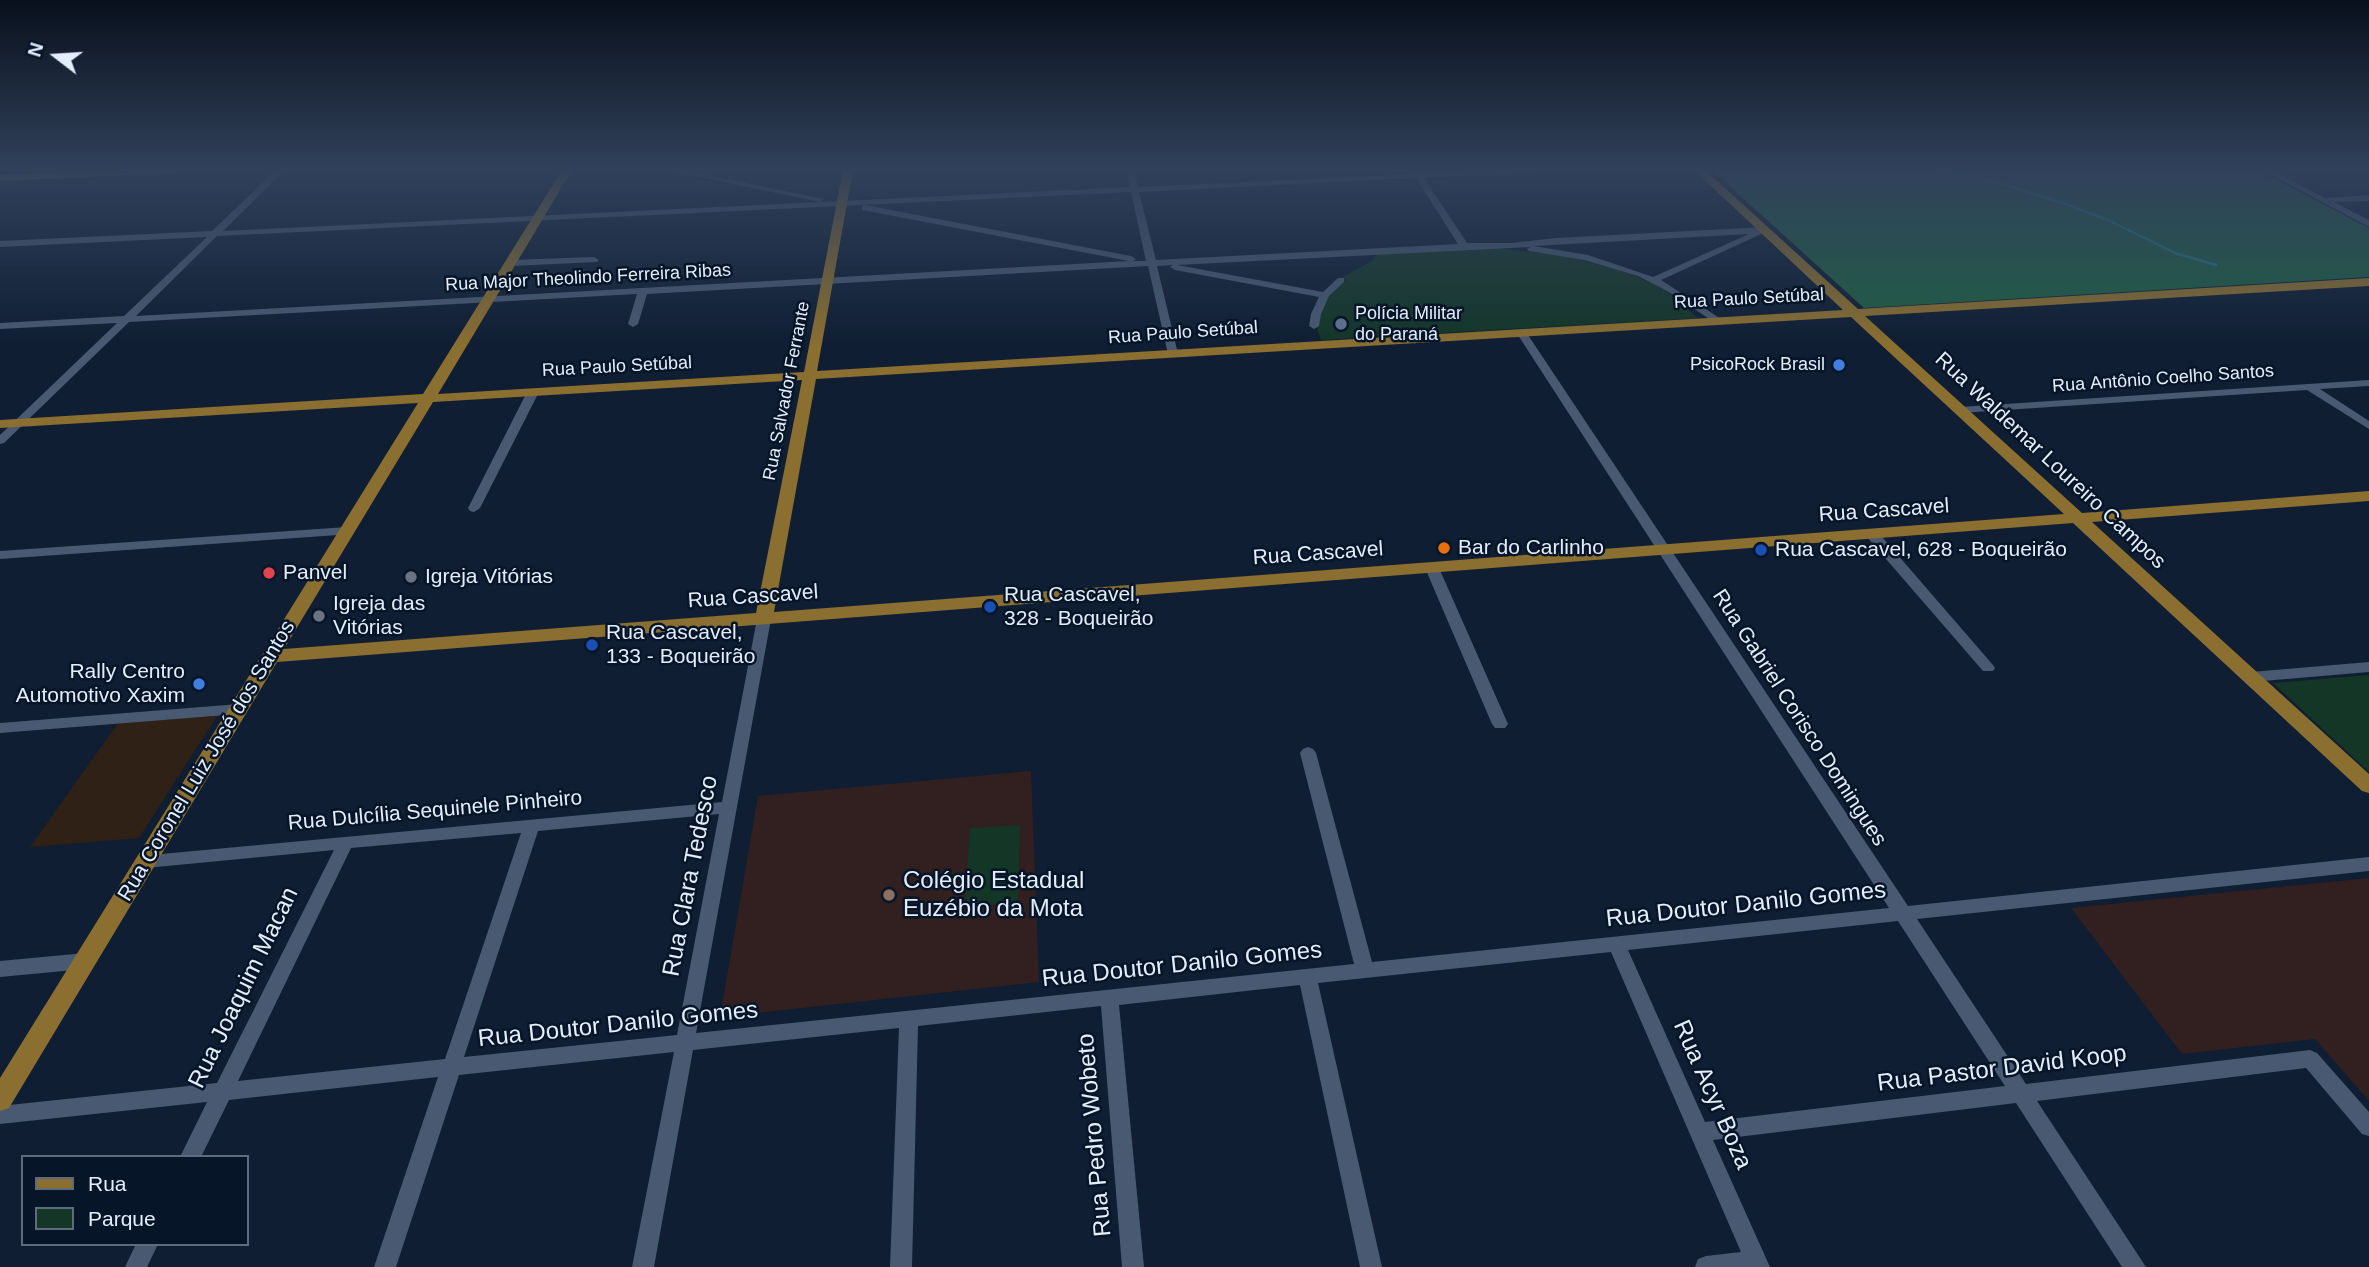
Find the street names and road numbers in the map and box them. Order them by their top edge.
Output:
street label: Rua Major Theolindo Ferreira Ribas [445,260,731,296]
street label: Rua Paulo Setúbal [1673,284,1825,314]
street label: Rua Salvador Ferrante [759,300,815,482]
street label: Rua Paulo Setúbal [1107,317,1259,349]
street label: Rua Waldemar Loureiro Campos [1929,347,2171,575]
street label: Rua Paulo Setúbal [541,352,693,382]
street label: Rua Antônio Coelho Santos [2051,360,2275,398]
street label: Rua Cascavel [1818,494,1950,528]
street label: Rua Cascavel [1252,537,1384,571]
street label: Rua Cascavel [687,580,819,614]
street label: Rua Gabriel Corisco Domingues [1706,585,1892,851]
street label: Rua Coronel Luiz José dos Santos [113,616,301,906]
street label: Rua Clara Tedesco [657,773,725,979]
street label: Rua Dulcília Sequinele Pinheiro [287,786,583,836]
street label: Rua Doutor Danilo Gomes [1605,876,1887,934]
street label: Rua Joaquim Macan [183,883,305,1093]
street label: Rua Doutor Danilo Gomes [1041,936,1323,994]
street label: Rua Doutor Danilo Gomes [477,996,759,1054]
street label: Rua Acyr Boza [1666,1016,1758,1174]
street label: Rua Pedro Wobeto [1072,1032,1118,1238]
street label: Rua Pastor David Koop [1876,1039,2128,1099]

